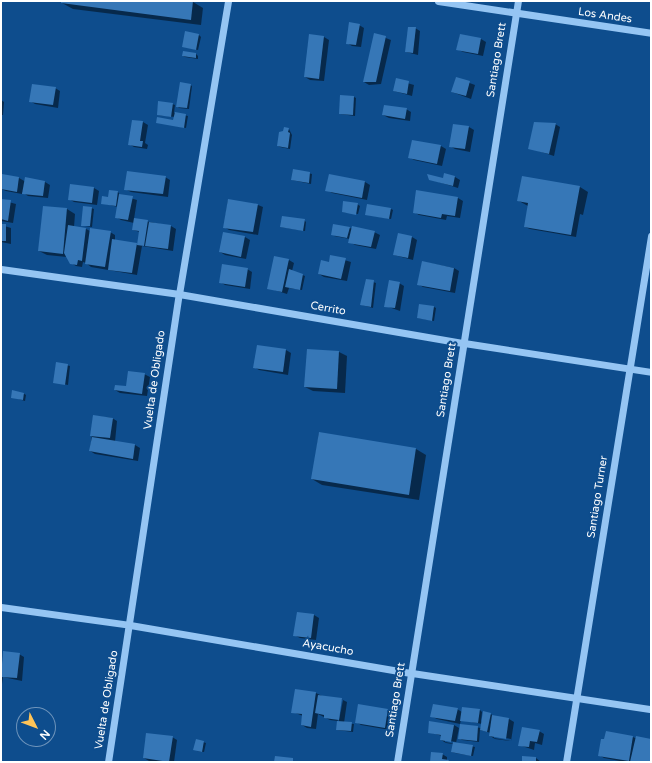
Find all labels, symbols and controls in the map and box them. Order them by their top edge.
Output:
street label: Los Andes [577,6,633,26]
street label: Santiago Brett [485,22,509,98]
street label: Cerrito [309,299,347,319]
street label: Vuelta de Obligado [141,330,169,430]
street label: Santiago Brett [435,342,459,418]
street label: Santiago Turner [585,455,611,539]
street label: Ayacucho [301,637,355,659]
street label: Vuelta de Obligado [93,650,121,750]
street label: Santiago Brett [384,662,408,738]
north arrow [16,707,56,747]
text: N [37,727,52,742]

